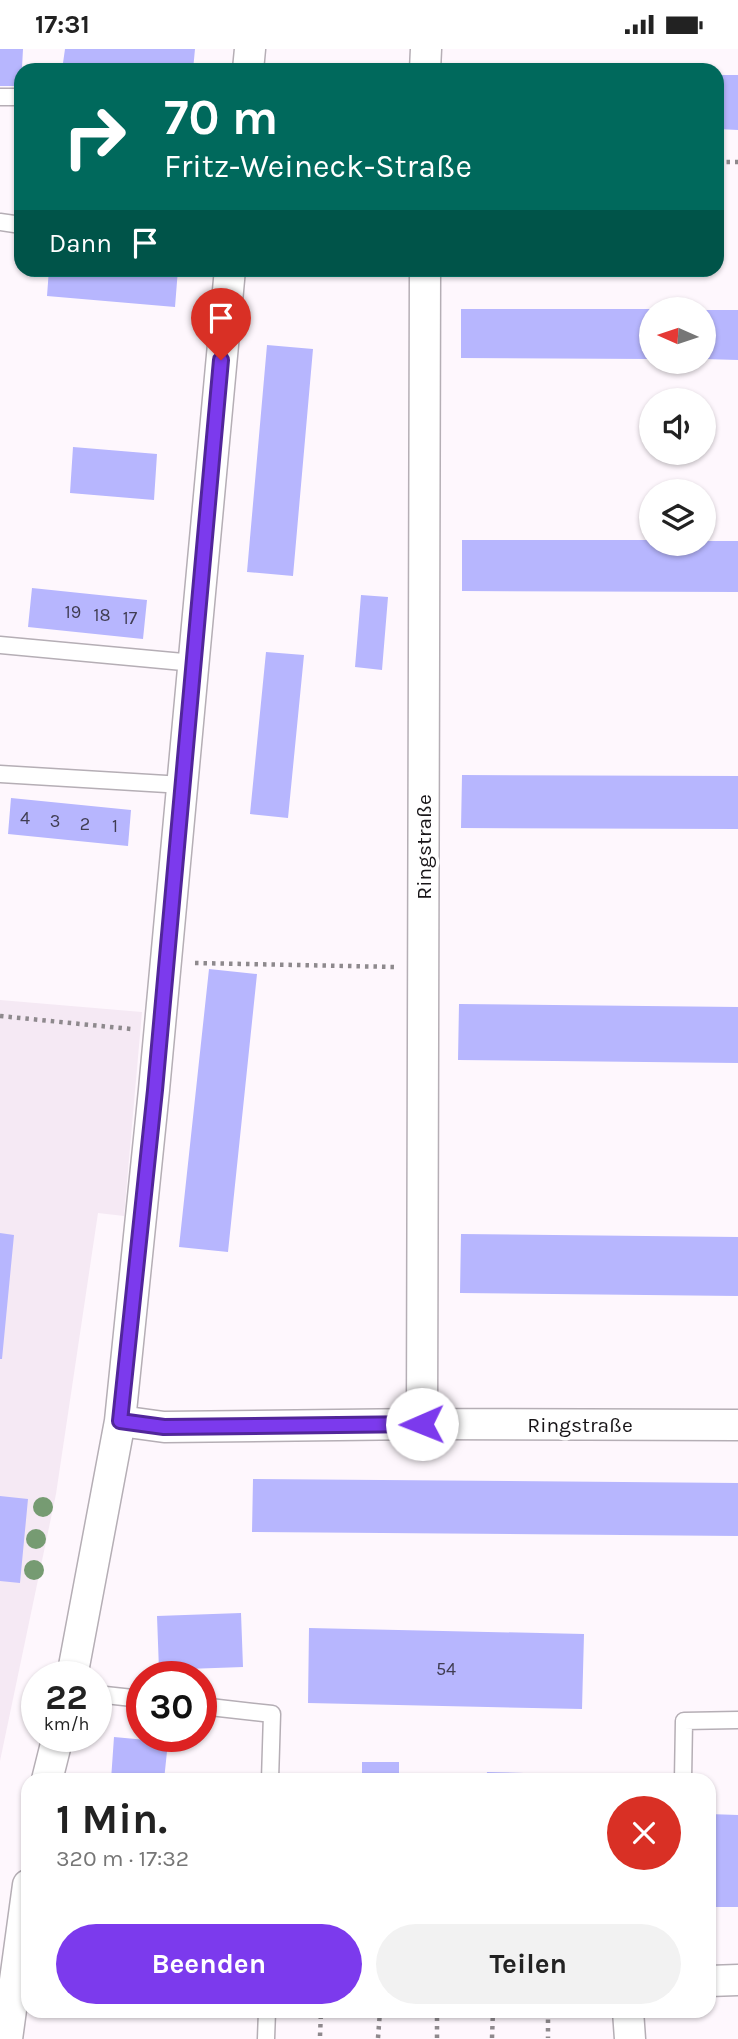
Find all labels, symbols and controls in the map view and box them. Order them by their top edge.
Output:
text: 17:31 [35,9,90,40]
text: 70 m [164,89,278,146]
icon: right [49,91,140,182]
text: Fritz-Weineck-Straße [164,148,472,185]
icon: arrive [126,224,164,262]
text: Dann [49,228,112,259]
pin [191,288,251,360]
north arrow [639,297,716,375]
map controls [639,297,716,556]
icon: arrive [202,299,240,337]
button: sound [639,388,716,465]
button: layers [639,479,716,556]
house number: 19 [65,601,81,623]
house number: 18 [93,604,111,626]
house number: 17 [123,607,138,629]
street label: Ringstraße [412,794,436,900]
house number: 4 [20,807,30,829]
house number: 3 [50,810,60,832]
house number: 2 [80,813,90,835]
house number: 1 [112,815,118,837]
position arrow [385,1387,459,1461]
street label: Ringstraße [527,1413,633,1437]
house number: 54 [436,1658,456,1680]
speed limit sign: 30 [126,1661,217,1752]
text: 22 [45,1677,88,1718]
text: km/h [44,1713,89,1735]
text: 1 Min. [56,1794,167,1844]
button: close [607,1796,681,1870]
text: 320 m · 17:32 [56,1845,189,1872]
button: Beenden [56,1924,362,2004]
button: Teilen [376,1924,681,2004]

